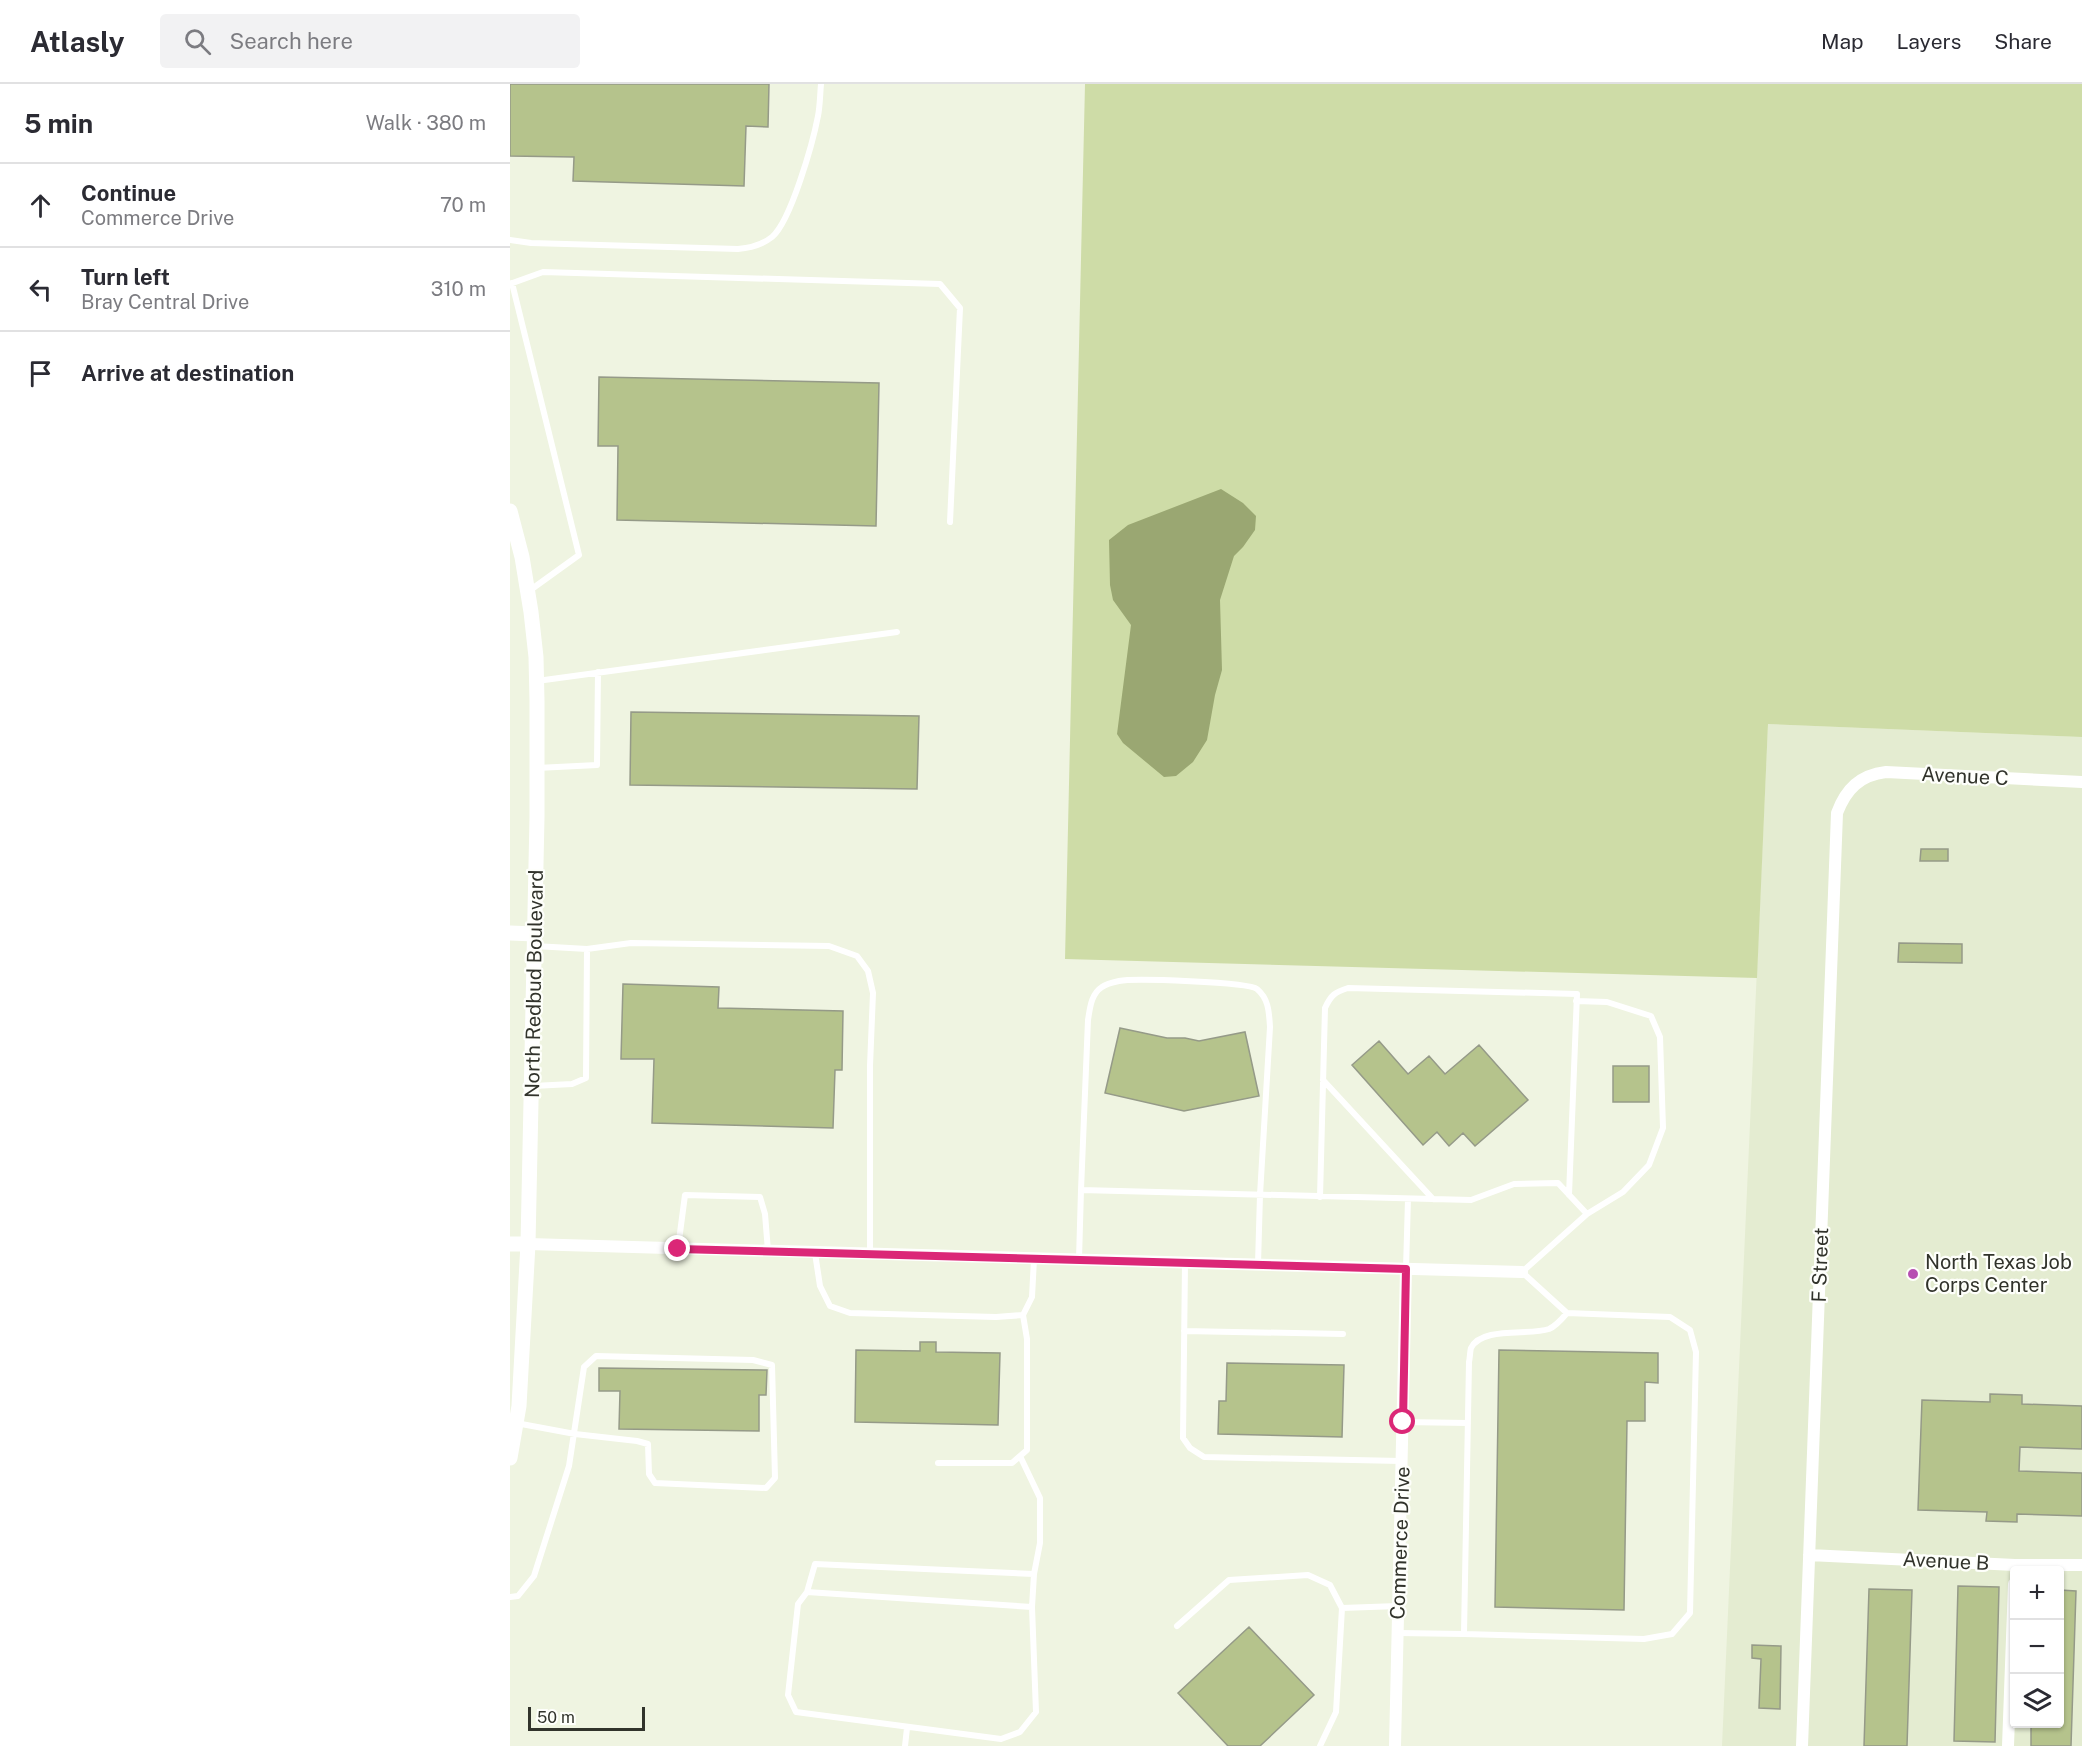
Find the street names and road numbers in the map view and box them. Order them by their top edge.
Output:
street label: Avenue C [1921,762,2009,790]
street label: North Redbud Boulevard [520,870,548,1098]
street label: F Street [1807,1227,1833,1303]
street label: Commerce Drive [1385,1466,1415,1620]
street label: Avenue B [1902,1547,1990,1575]

